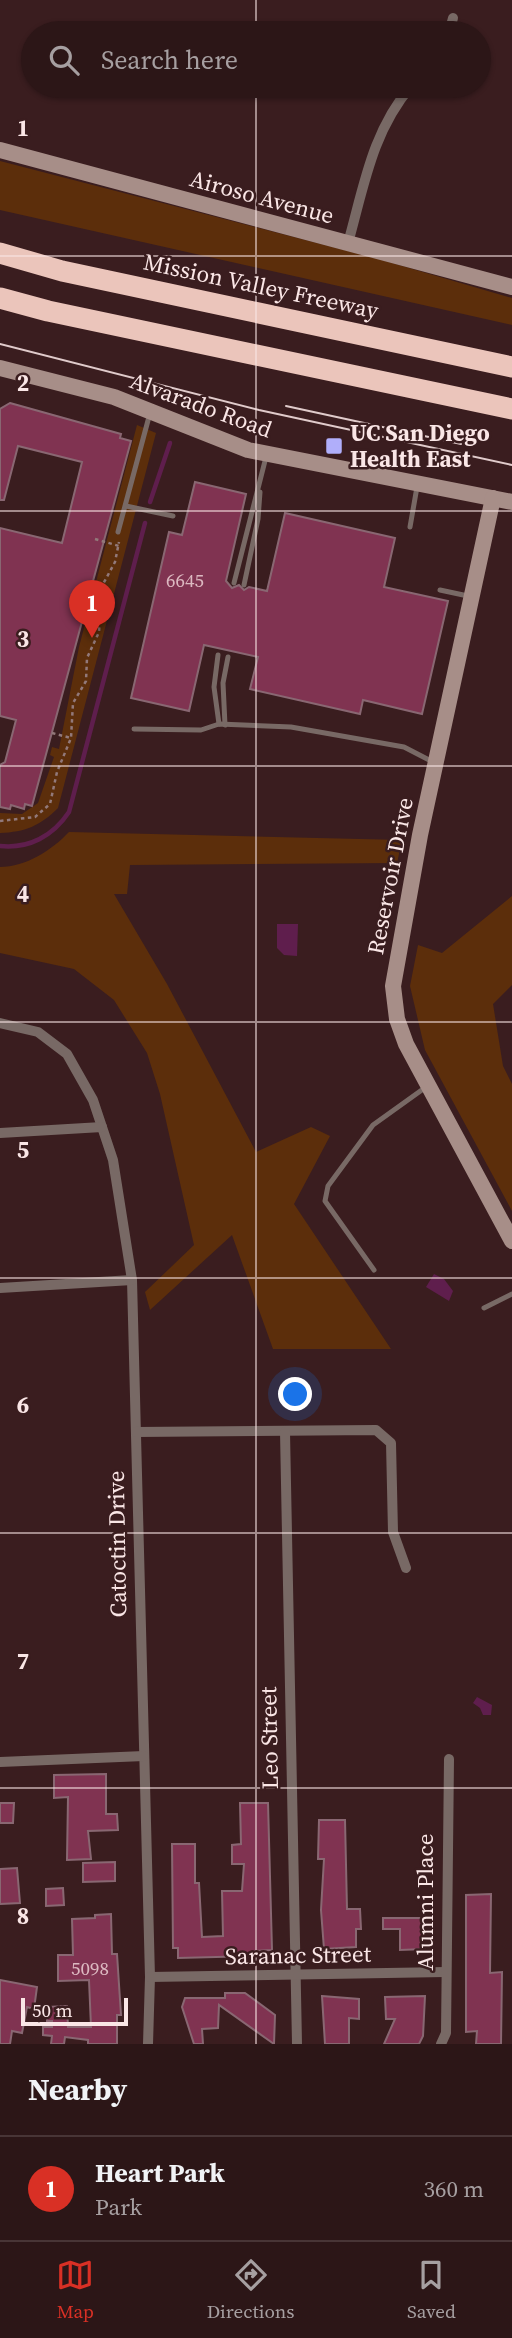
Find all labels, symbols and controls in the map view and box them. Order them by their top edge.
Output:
search box [21,21,491,98]
icon: search [45,41,83,79]
text: Search here [101,42,238,78]
text: 1 [17,112,29,144]
street label: Airoso Avenue [187,162,337,232]
street label: Mission Valley Freeway [141,245,382,327]
street label: Alvarado Road [125,364,277,446]
text: 2 [17,367,29,399]
place label: UC San Diego Health East [350,417,490,475]
marker: UC San Diego Health East [324,436,344,456]
house number: 6645 [166,567,204,593]
pin: 1 [69,580,115,638]
text: 3 [17,623,29,655]
street label: Reservoir Drive [359,795,421,957]
text: 4 [17,878,29,910]
text: 5 [17,1134,29,1166]
your location [278,1377,312,1411]
text: 6 [17,1389,29,1421]
street label: Catoctin Drive [100,1470,134,1618]
text: 7 [17,1645,29,1677]
street label: Leo Street [252,1686,286,1790]
street label: Alumni Place [409,1833,441,1971]
text: 8 [17,1900,29,1932]
street label: Saranac Street [225,1938,372,1972]
house number: 5098 [71,1955,109,1981]
scale bar [21,1995,128,2027]
text: 50 m [32,1997,73,2023]
text: Nearby [28,2069,127,2110]
text: Heart Park [95,2155,225,2191]
text: 1 [45,2173,57,2205]
text: 360 m [423,2173,484,2205]
text: Park [95,2191,142,2223]
tab: Map [56,2256,94,2324]
tab: Directions [207,2256,295,2324]
tab: Saved [407,2256,456,2324]

